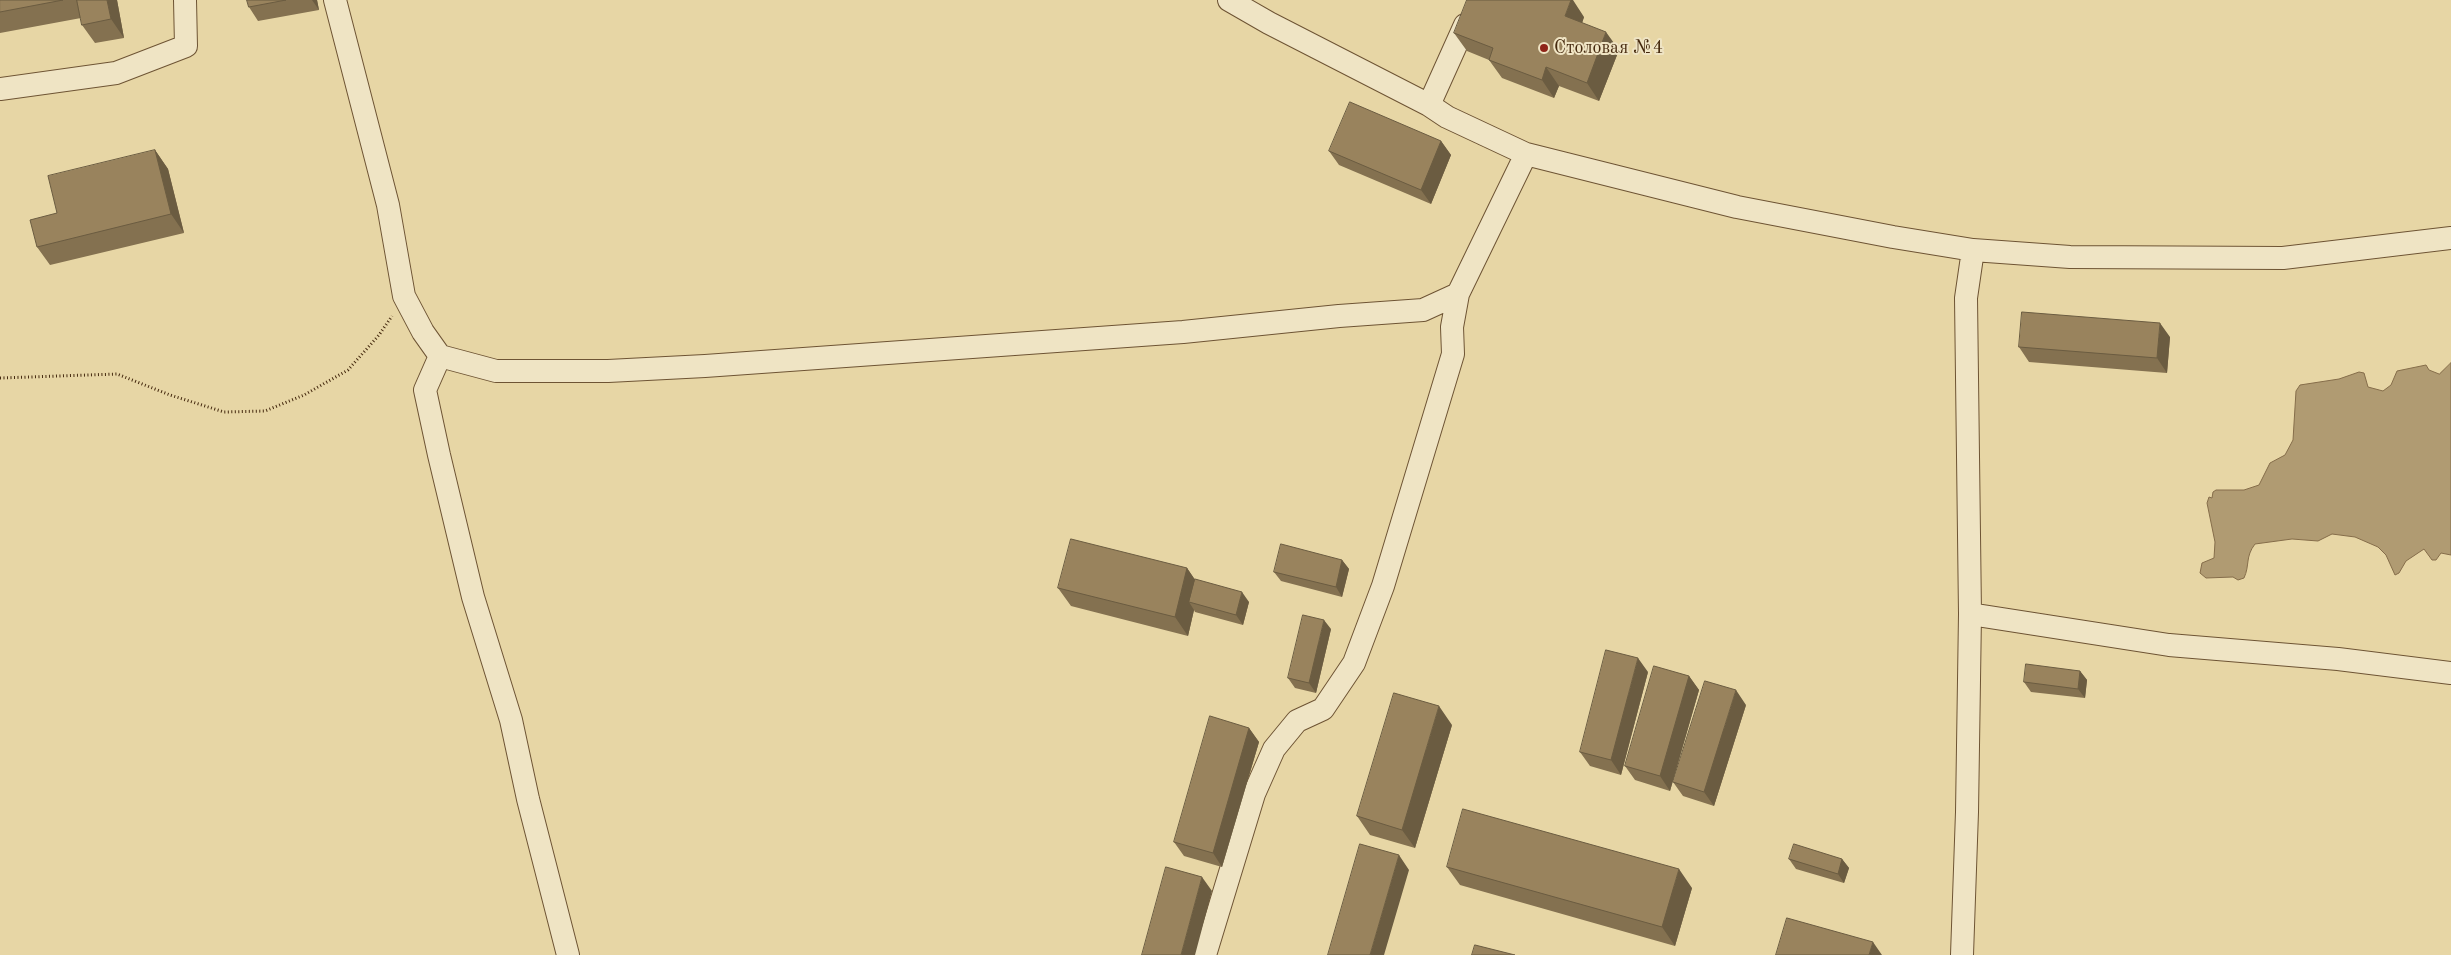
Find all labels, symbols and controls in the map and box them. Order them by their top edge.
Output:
place label: Столовая №4 [1554,37,1663,59]
marker: Столовая №4 [1538,42,1550,54]

